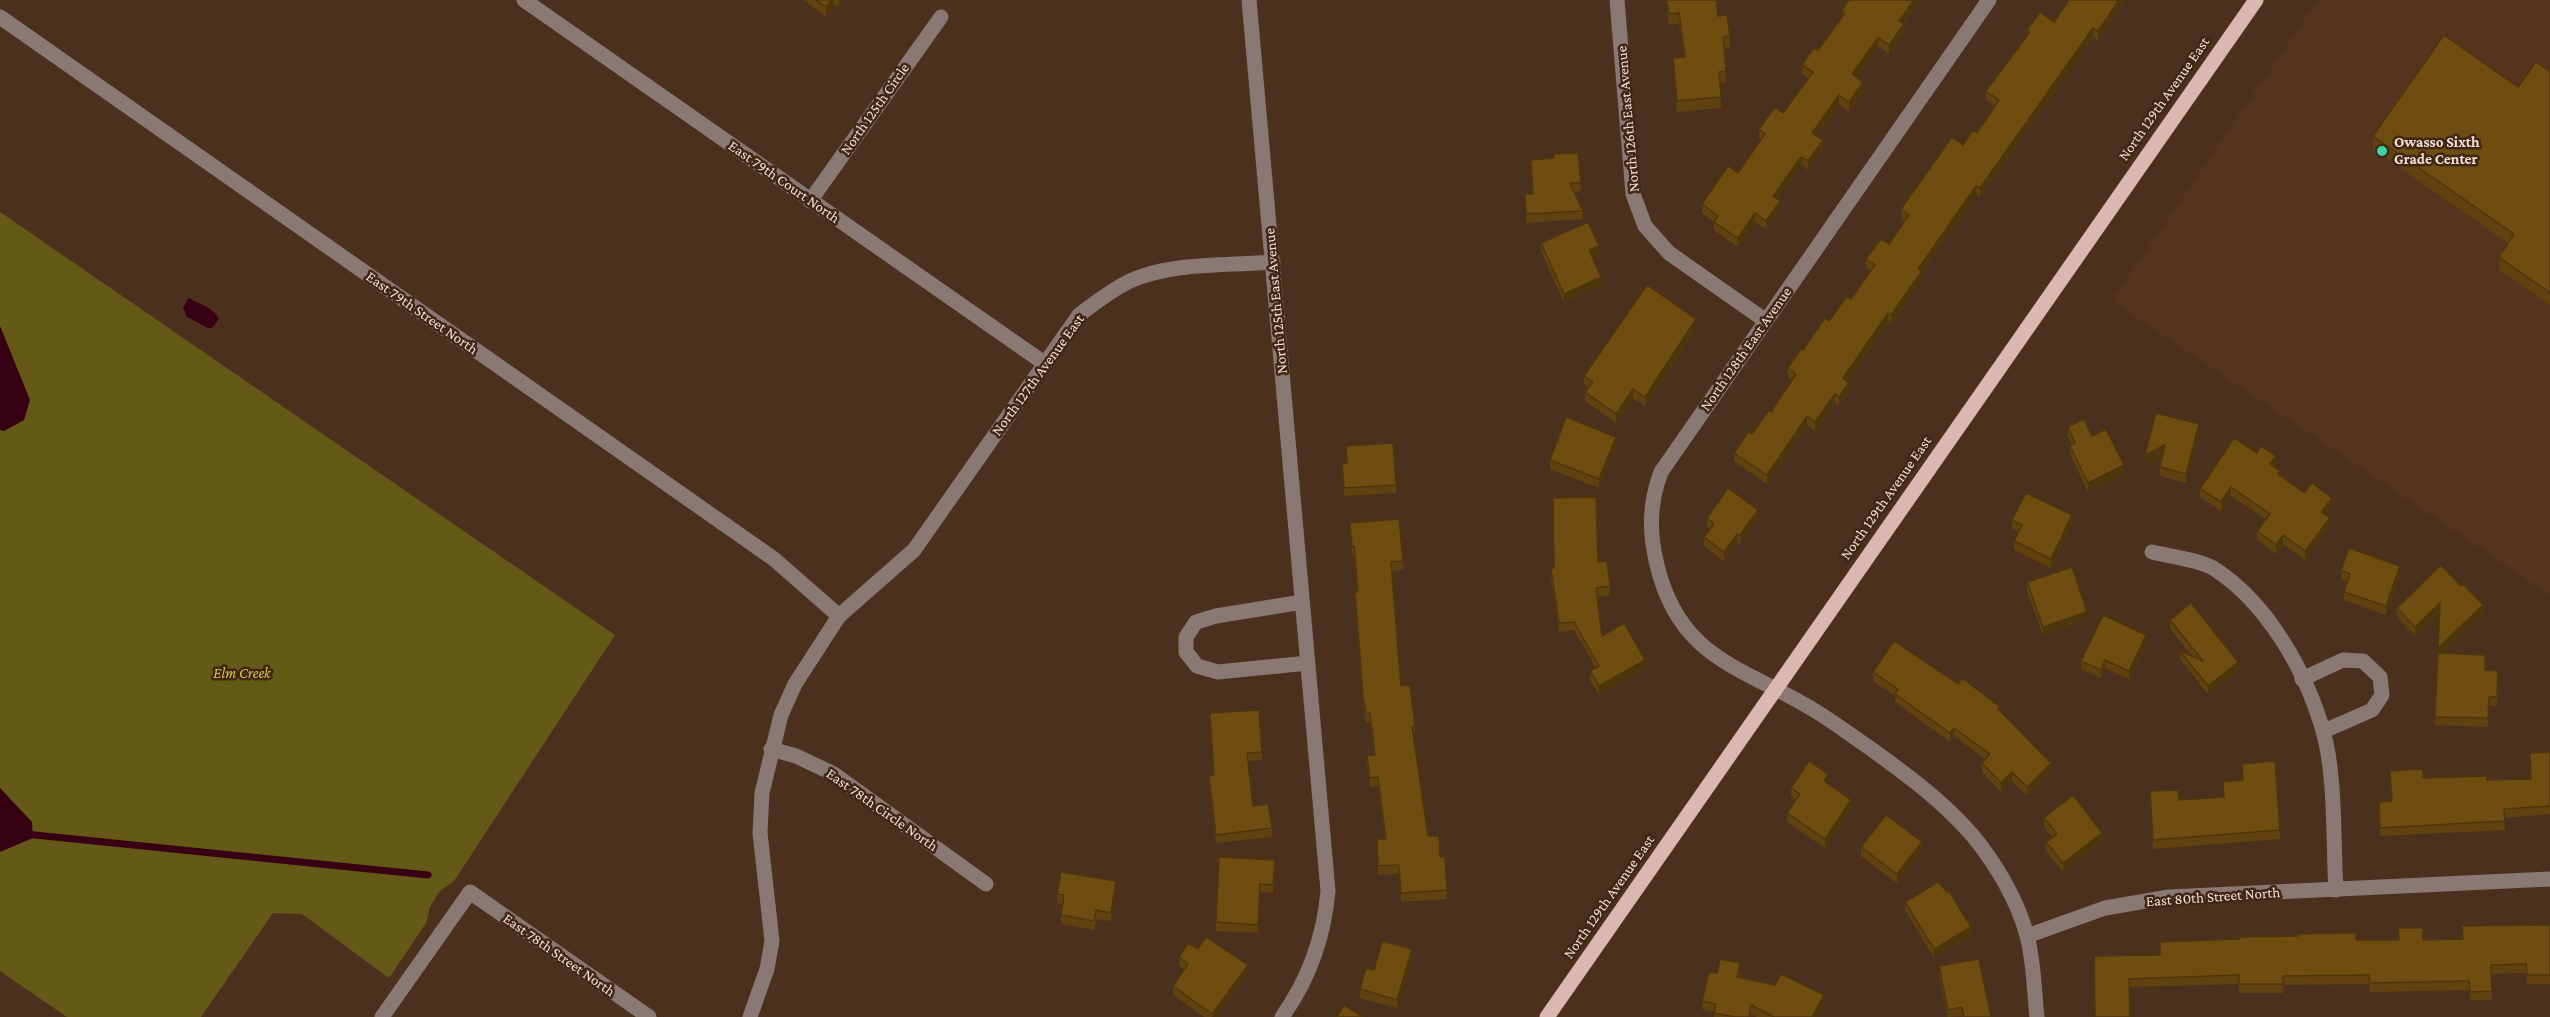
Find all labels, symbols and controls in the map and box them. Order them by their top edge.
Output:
street label: North 129th Avenue East [2115,34,2213,164]
street label: North 126th East Avenue [1613,45,1643,193]
street label: North 125th Circle [837,60,913,158]
place label: Owasso Sixth Grade Center [2394,133,2480,168]
street label: East 79th Court North [725,137,843,227]
marker: Owasso Sixth Grade Center [2375,144,2389,158]
street label: North 125th East Avenue [1261,227,1291,375]
street label: East 79th Street North [363,268,481,358]
street label: North 128th East Avenue [1696,284,1796,414]
street label: North 127th Avenue East [988,311,1088,439]
street label: North 129th Avenue East [1837,433,1935,563]
park label: Elm Creek [213,664,271,682]
street label: East 78th Circle North [823,765,941,855]
street label: North 129th Avenue East [1560,832,1658,962]
street label: East 80th Street North [2145,883,2281,911]
street label: East 78th Street North [499,909,619,1001]

